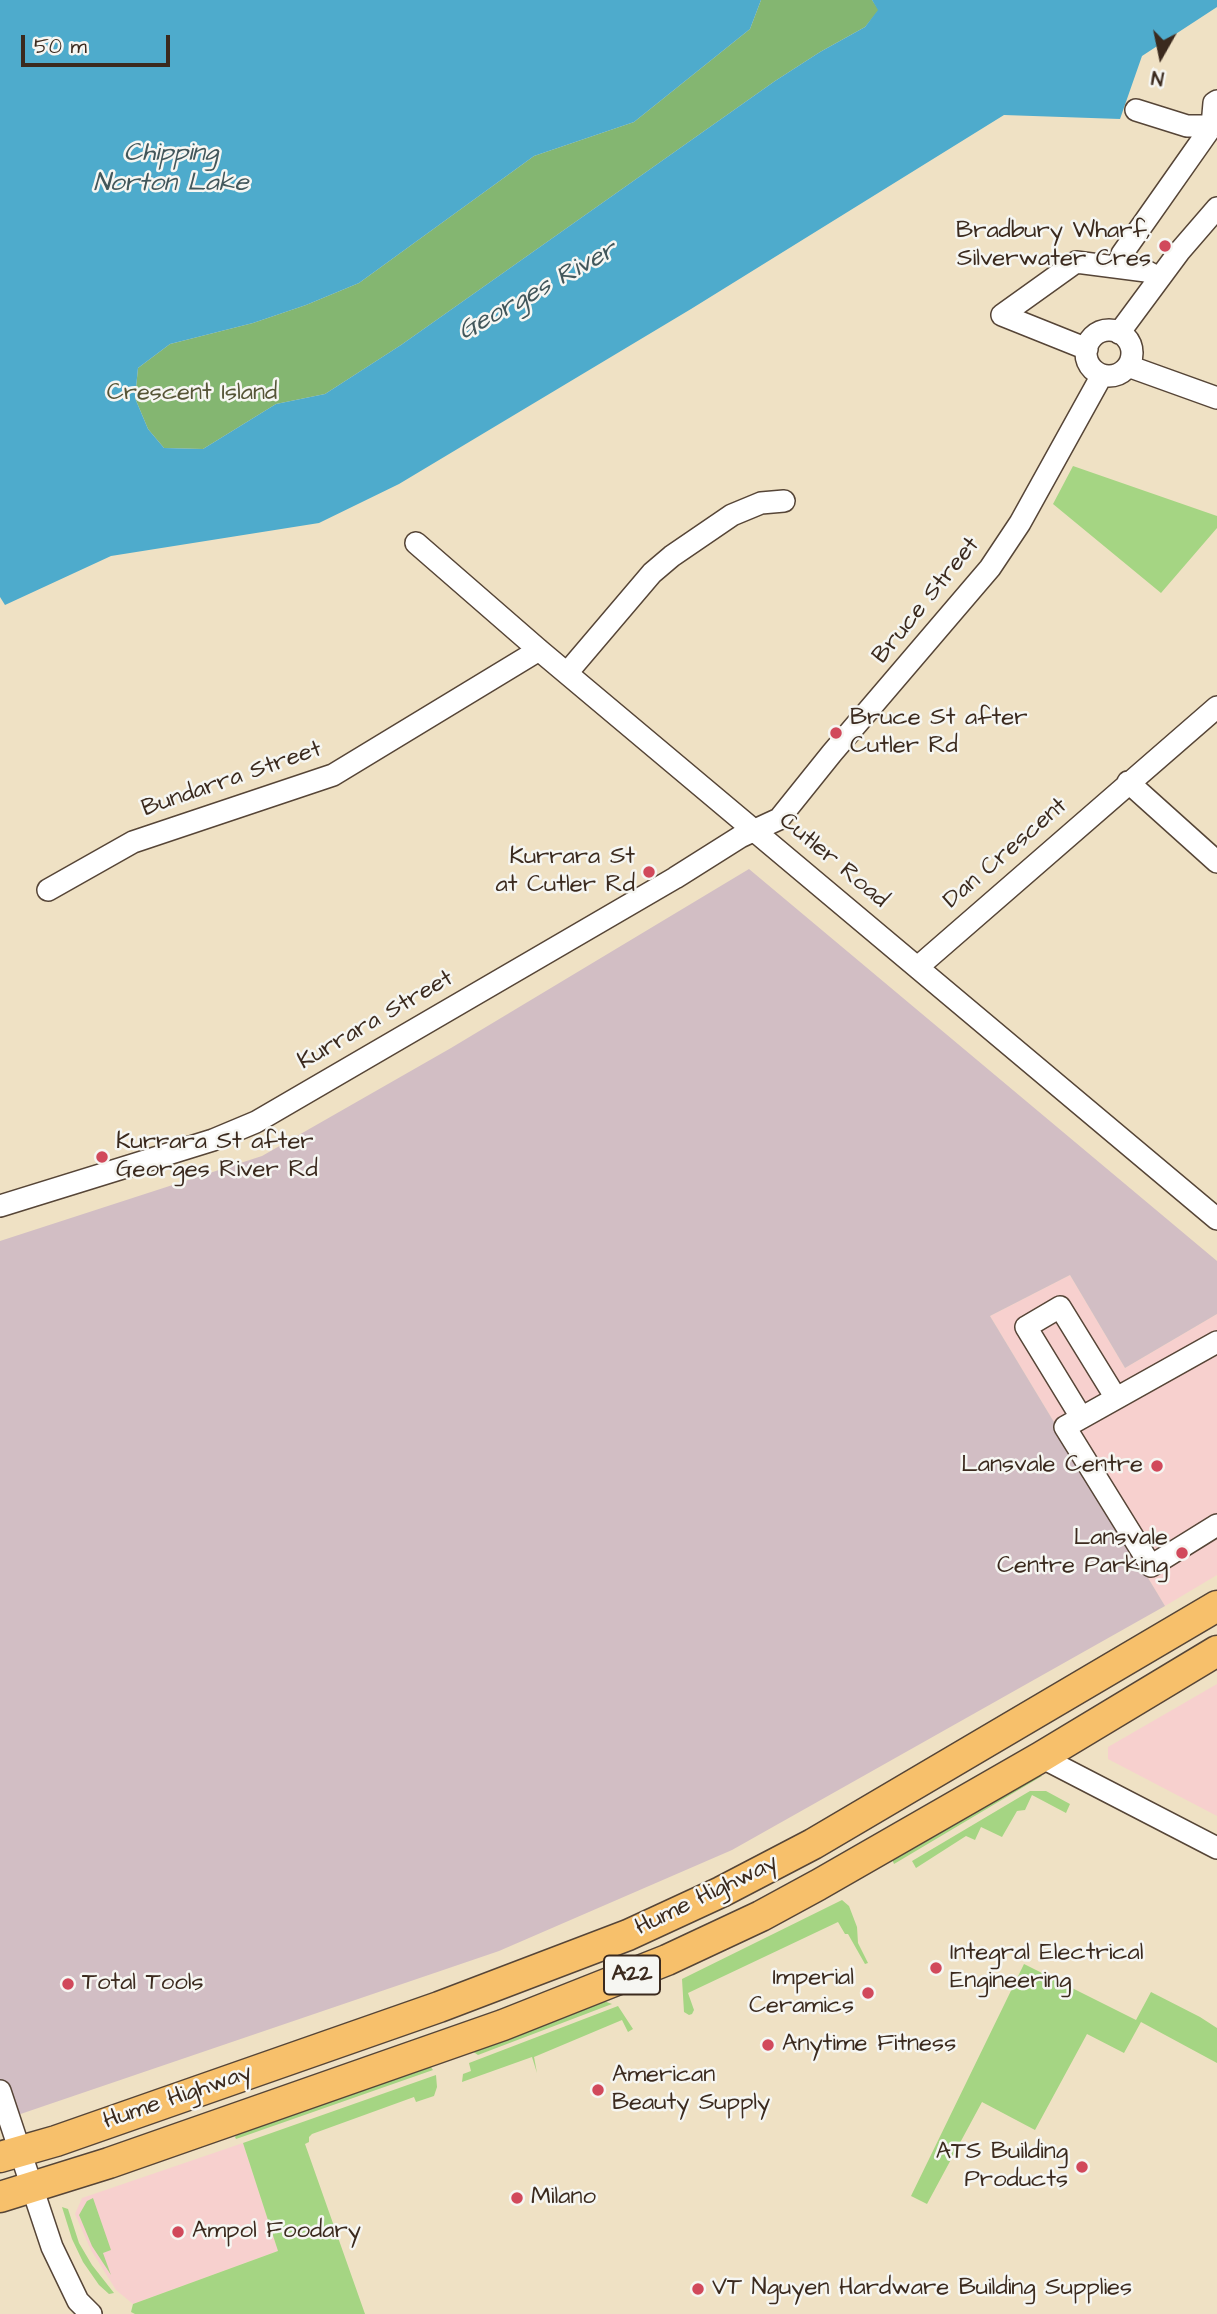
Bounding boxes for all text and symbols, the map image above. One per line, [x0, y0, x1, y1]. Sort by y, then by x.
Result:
scale bar [24, 21, 173, 65]
north arrow [1126, 21, 1196, 91]
text: 50 m [34, 32, 87, 61]
text: N [1150, 63, 1166, 92]
water label: Chipping Norton Lake [93, 139, 249, 200]
place label: Bradbury Wharf, Silverwater Cres [956, 218, 1151, 274]
water label: Georges River [453, 236, 623, 348]
marker: Bradbury Wharf, Silverwater Cres [1157, 238, 1173, 254]
park label: Crescent Island [107, 380, 277, 408]
street label: Bruce Street [867, 532, 987, 670]
place label: Bruce St after Cutler Rd [850, 705, 1027, 761]
marker: Bruce St after Cutler Rd [828, 725, 844, 741]
street label: Bundarra Street [138, 736, 326, 824]
street label: Dan Crescent [938, 792, 1074, 916]
street label: Cutler Road [773, 807, 893, 915]
place label: Kurrara St at Cutler Rd [496, 844, 635, 900]
marker: Kurrara St at Cutler Rd [641, 864, 657, 880]
street label: Kurrara Street [293, 965, 459, 1077]
place label: Kurrara St after Georges River Rd [116, 1129, 318, 1185]
marker: Kurrara St after Georges River Rd [94, 1149, 110, 1165]
place label: Lansvale Centre [961, 1452, 1143, 1480]
marker: Lansvale Centre [1149, 1458, 1165, 1474]
place label: Lansvale Centre Parking [997, 1525, 1168, 1581]
marker: Lansvale Centre Parking [1174, 1545, 1190, 1561]
street label: Hume Highway [631, 1849, 783, 1943]
place label: Integral Electrical Engineering [950, 1940, 1143, 1996]
road number: A22 [604, 1956, 660, 1994]
marker: Integral Electrical Engineering [928, 1960, 944, 1976]
place label: Imperial Ceramics [749, 1965, 854, 2021]
place label: Total Tools [82, 1970, 204, 1998]
marker: Total Tools [60, 1976, 76, 1992]
marker: Imperial Ceramics [860, 1985, 876, 2001]
place label: Anytime Fitness [782, 2031, 956, 2059]
marker: Anytime Fitness [760, 2037, 776, 2053]
street label: Hume Highway [100, 2059, 256, 2137]
place label: American Beauty Supply [612, 2062, 770, 2118]
marker: American Beauty Supply [590, 2082, 606, 2098]
place label: ATS Building Products [936, 2139, 1068, 2195]
marker: ATS Building Products [1074, 2159, 1090, 2175]
place label: Milano [531, 2184, 596, 2212]
marker: Milano [509, 2190, 525, 2206]
place label: Ampol Foodary [192, 2218, 361, 2246]
marker: Ampol Foodary [170, 2224, 186, 2240]
place label: VT Nguyen Hardware Building Supplies [712, 2275, 1132, 2303]
marker: VT Nguyen Hardware Building Supplies [690, 2281, 706, 2297]

